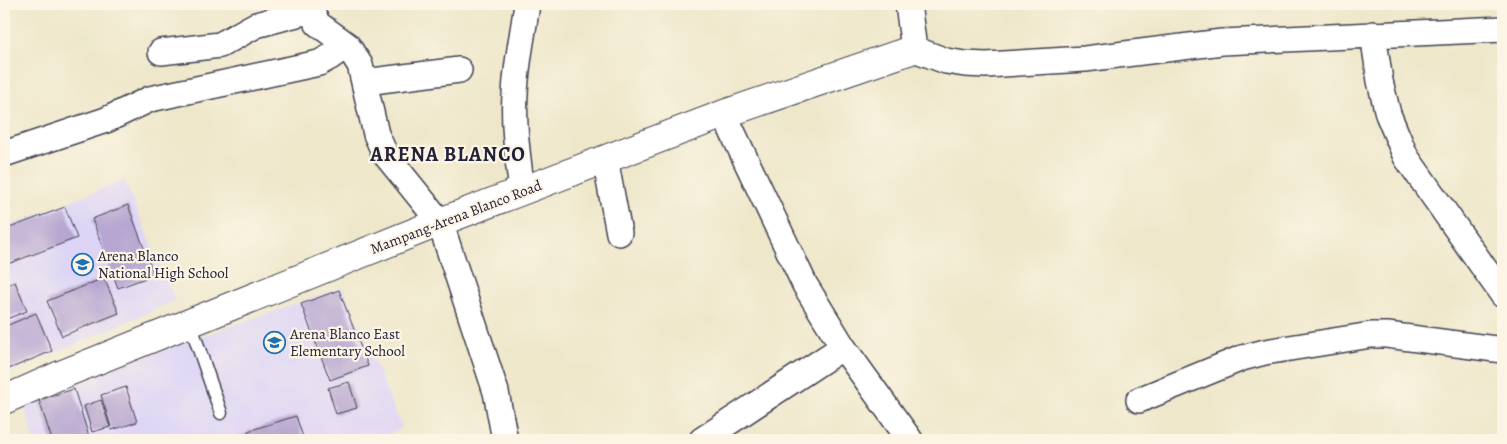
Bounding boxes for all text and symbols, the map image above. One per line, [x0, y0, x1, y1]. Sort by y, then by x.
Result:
district label: ARENA BLANCO [369, 141, 526, 168]
street label: Mampang-Arena Blanco Road [367, 175, 546, 259]
place label: Arena Blanco National High School [97, 246, 229, 283]
school or university icon: Arena Blanco National High School [70, 253, 94, 277]
place label: Arena Blanco East Elementary School [289, 324, 405, 361]
school or university icon: Arena Blanco East Elementary School [262, 331, 286, 355]

